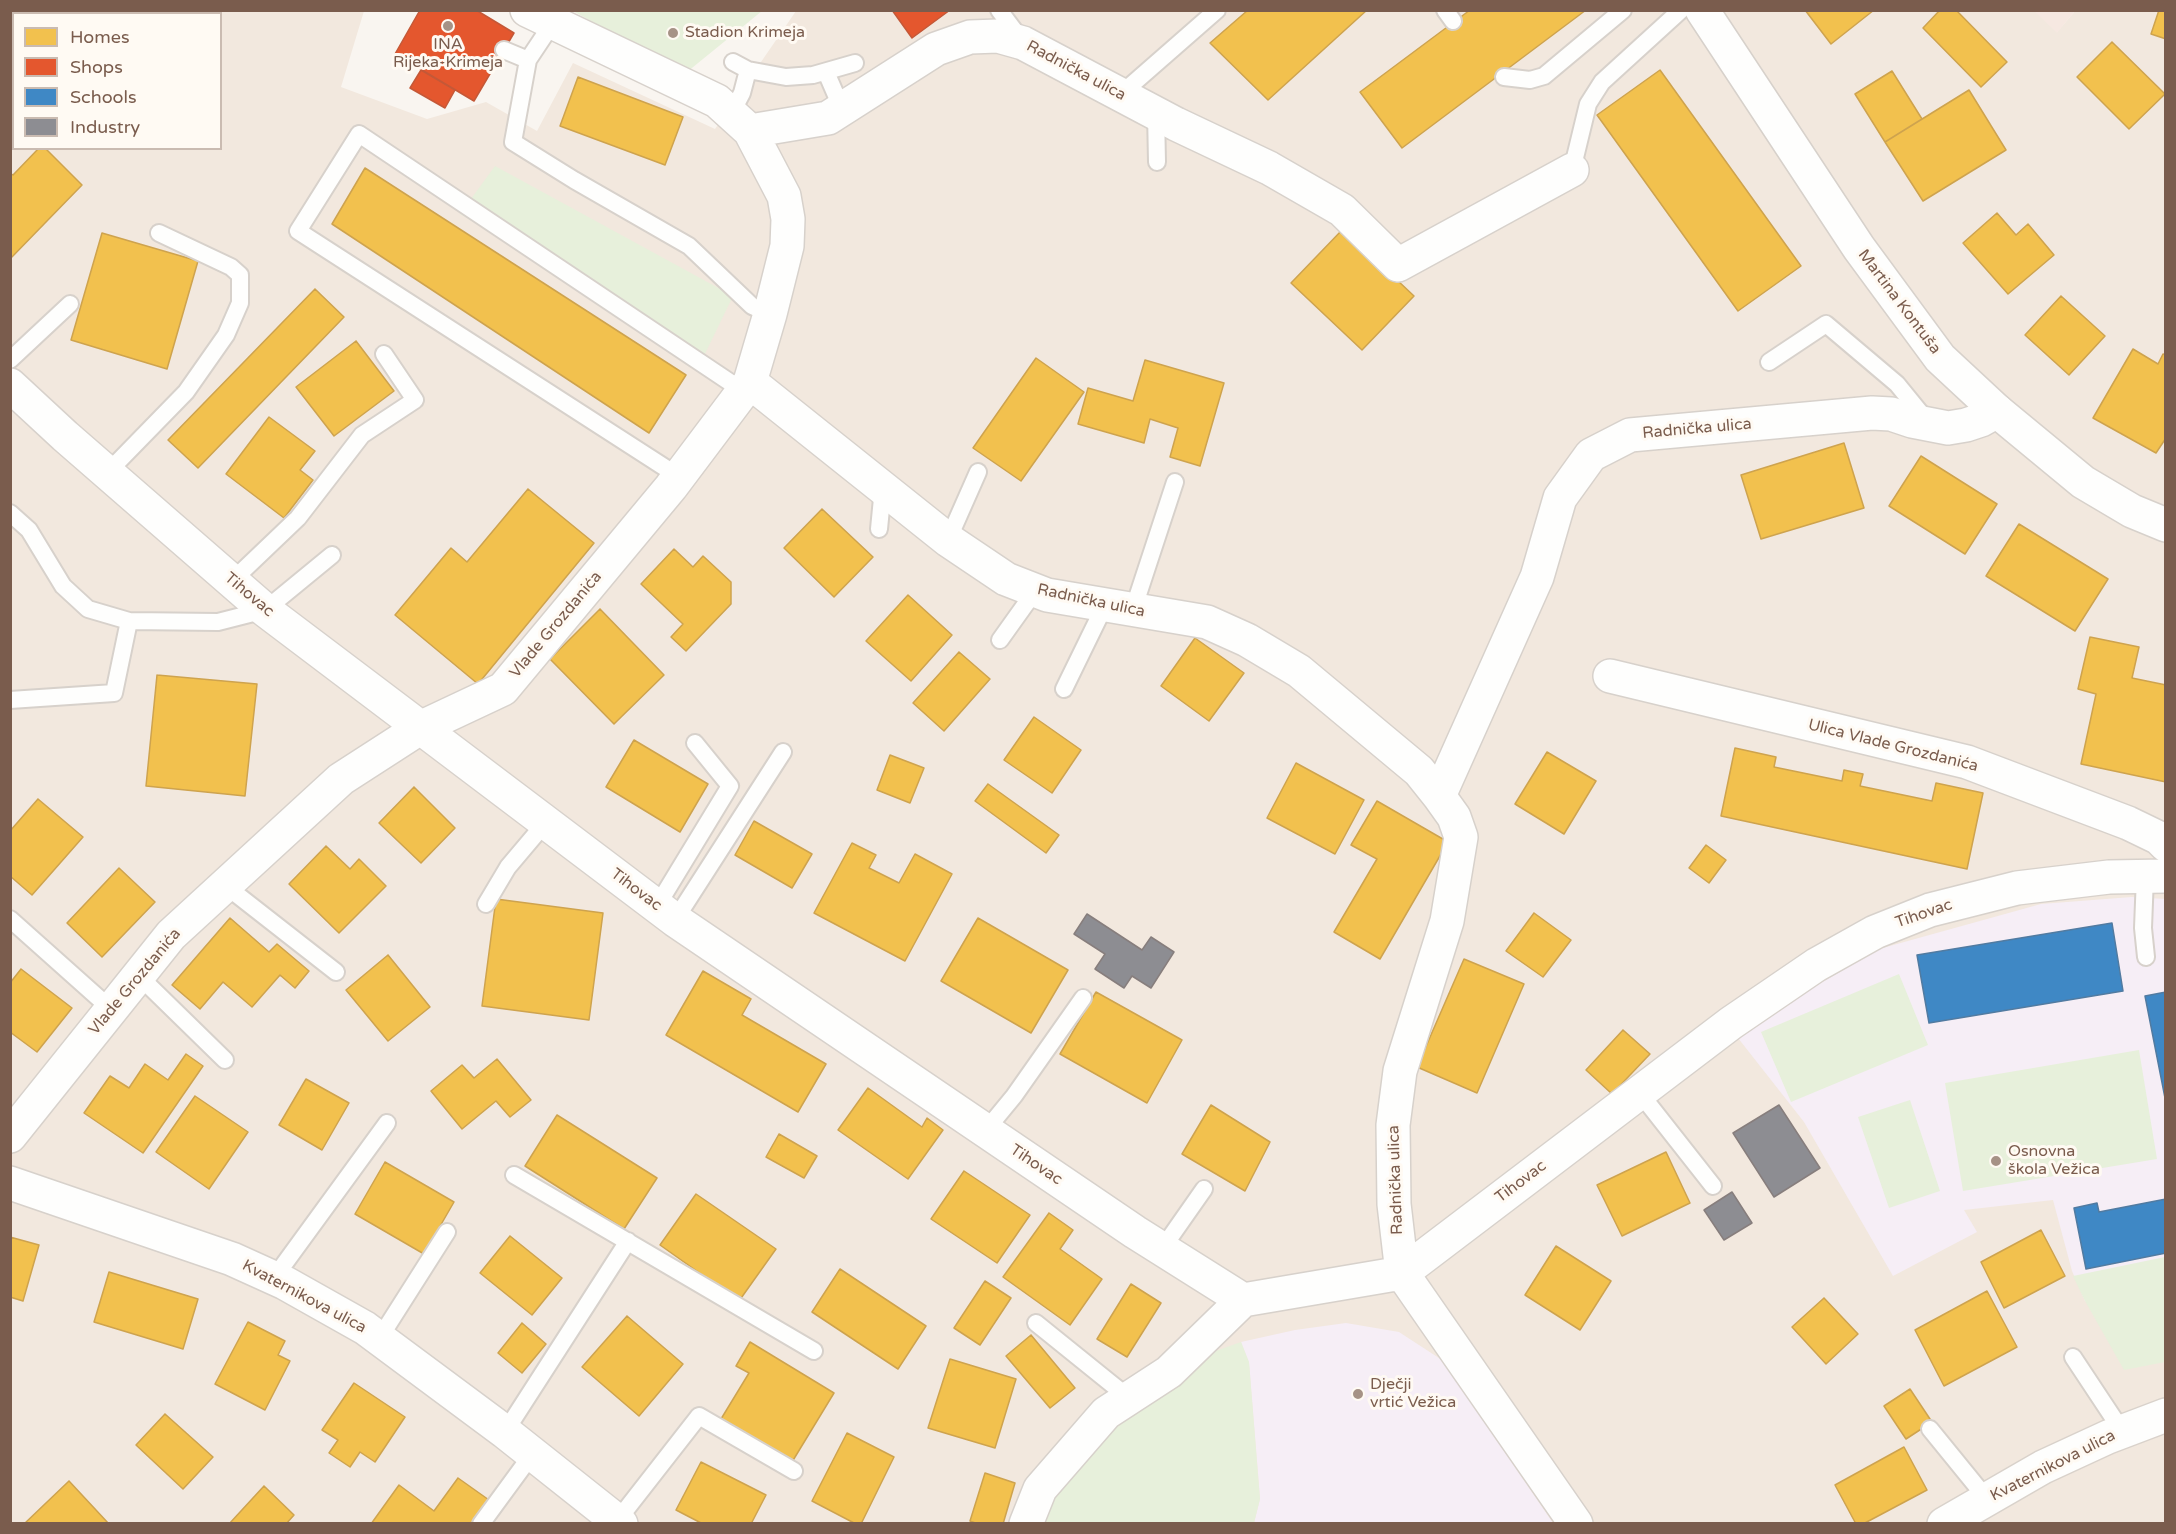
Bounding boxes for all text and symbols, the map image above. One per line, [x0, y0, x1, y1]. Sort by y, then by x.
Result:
legend [12, 12, 222, 150]
marker: INA Rijeka-Krimeja [441, 19, 455, 33]
place label: Stadion Krimeja [685, 23, 805, 43]
text: Homes [70, 26, 130, 48]
marker: Stadion Krimeja [666, 26, 680, 40]
place label: INA Rijeka-Krimeja [393, 35, 503, 73]
street label: Radnička ulica [1023, 37, 1129, 105]
text: Shops [70, 56, 123, 78]
text: Schools [70, 86, 137, 108]
text: Industry [70, 116, 140, 138]
street label: Martina Kontuša [1853, 246, 1945, 358]
street label: Radnička ulica [1642, 415, 1752, 443]
street label: Vlade Grozdanića [506, 568, 606, 682]
street label: Tihovac [220, 569, 278, 621]
street label: Radnička ulica [1035, 580, 1147, 622]
street label: Ulica Vlade Grozdanića [1806, 716, 1980, 776]
street label: Tihovac [607, 865, 665, 915]
street label: Tihovac [1893, 895, 1955, 933]
street label: Vlade Grozdanića [85, 925, 185, 1039]
street label: Radnička ulica [1384, 1125, 1408, 1235]
street label: Tihovac [1006, 1141, 1066, 1189]
place label: Osnovna škola Vežica [2008, 1142, 2100, 1180]
marker: Osnovna škola Vežica [1989, 1154, 2003, 1168]
street label: Tihovac [1492, 1157, 1550, 1207]
street label: Kvaternikova ulica [239, 1256, 369, 1338]
place label: Dječji vrtić Vežica [1370, 1375, 1456, 1413]
marker: Dječji vrtić Vežica [1351, 1387, 1365, 1401]
street label: Kvaternikova ulica [1987, 1426, 2119, 1506]

